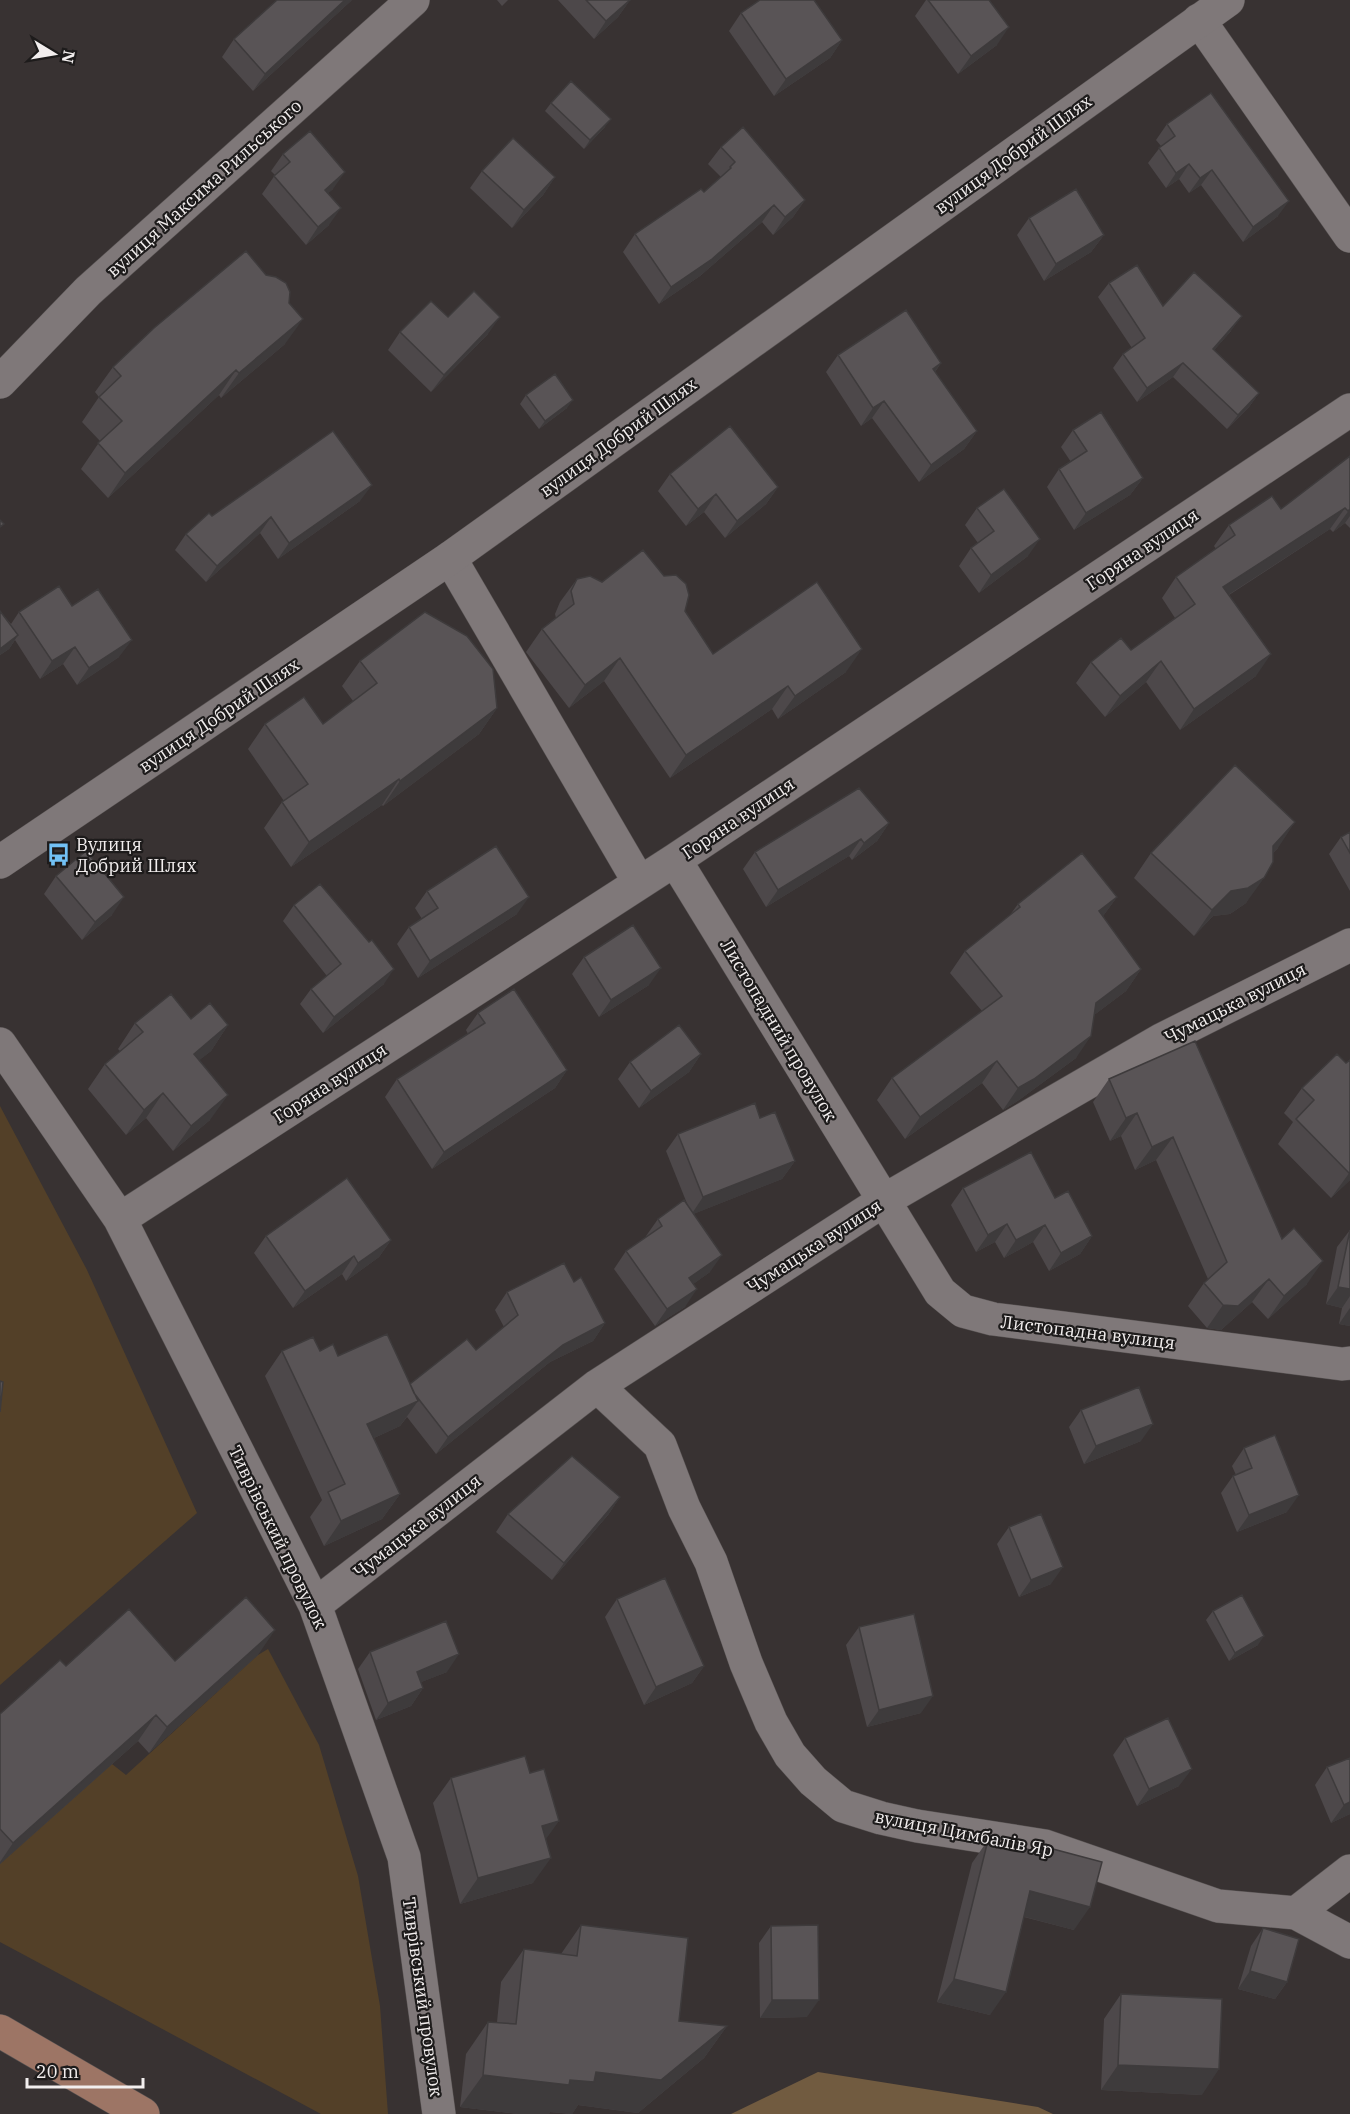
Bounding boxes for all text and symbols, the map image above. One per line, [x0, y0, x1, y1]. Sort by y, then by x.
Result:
north arrow [24, 24, 84, 84]
text: N [58, 49, 80, 65]
street label: вулиця Добрий Шлях [930, 89, 1096, 219]
street label: вулиця Максима Рильського [102, 94, 306, 282]
street label: вулиця Добрий Шлях [535, 372, 701, 502]
street label: Горяна вулиця [1081, 503, 1203, 595]
street label: вулиця Добрий Шлях [134, 653, 304, 777]
street label: Горяна вулиця [677, 772, 799, 864]
place label: Вулиця Добрий Шлях [76, 833, 197, 877]
bus stop icon: Вулиця Добрий Шлях [45, 841, 71, 867]
street label: Листопадний провулок [715, 934, 843, 1126]
street label: Чумацька вулиця [1160, 957, 1310, 1049]
street label: Горяна вулиця [269, 1038, 391, 1128]
street label: Чумацька вулиця [742, 1194, 886, 1298]
street label: Листопадна вулиця [999, 1310, 1177, 1354]
street label: Тиврівський провулок [224, 1442, 333, 1633]
street label: Чумацька вулиця [348, 1469, 486, 1583]
street label: вулиця Цимбалів Яр [873, 1804, 1055, 1862]
street label: Тиврівський провулок [398, 1896, 448, 2099]
scale bar [27, 2051, 142, 2089]
text: 20 m [36, 2060, 79, 2083]

